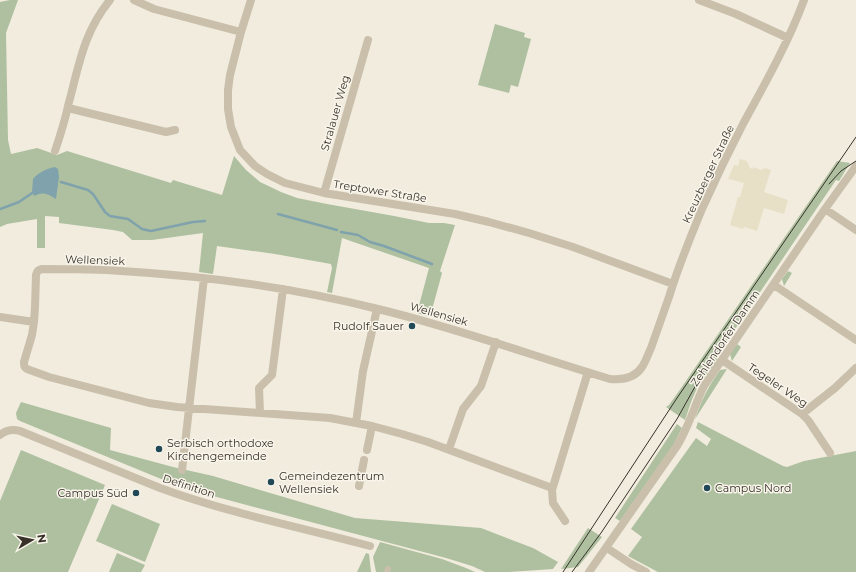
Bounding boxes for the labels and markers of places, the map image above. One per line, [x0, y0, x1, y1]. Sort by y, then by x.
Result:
place label: Rudolf Sauer [333, 319, 404, 333]
marker: Rudolf Sauer [407, 321, 417, 331]
place label: Serbisch orthodoxe Kirchengemeinde [167, 436, 274, 463]
marker: Serbisch orthodoxe Kirchengemeinde [154, 444, 164, 454]
place label: Gemeindezentrum Wellensiek [279, 469, 384, 496]
marker: Gemeindezentrum Wellensiek [266, 477, 276, 487]
place label: Campus Nord [715, 481, 792, 495]
marker: Campus Nord [702, 483, 712, 493]
place label: Campus Süd [57, 486, 128, 500]
marker: Campus Süd [131, 488, 141, 498]

